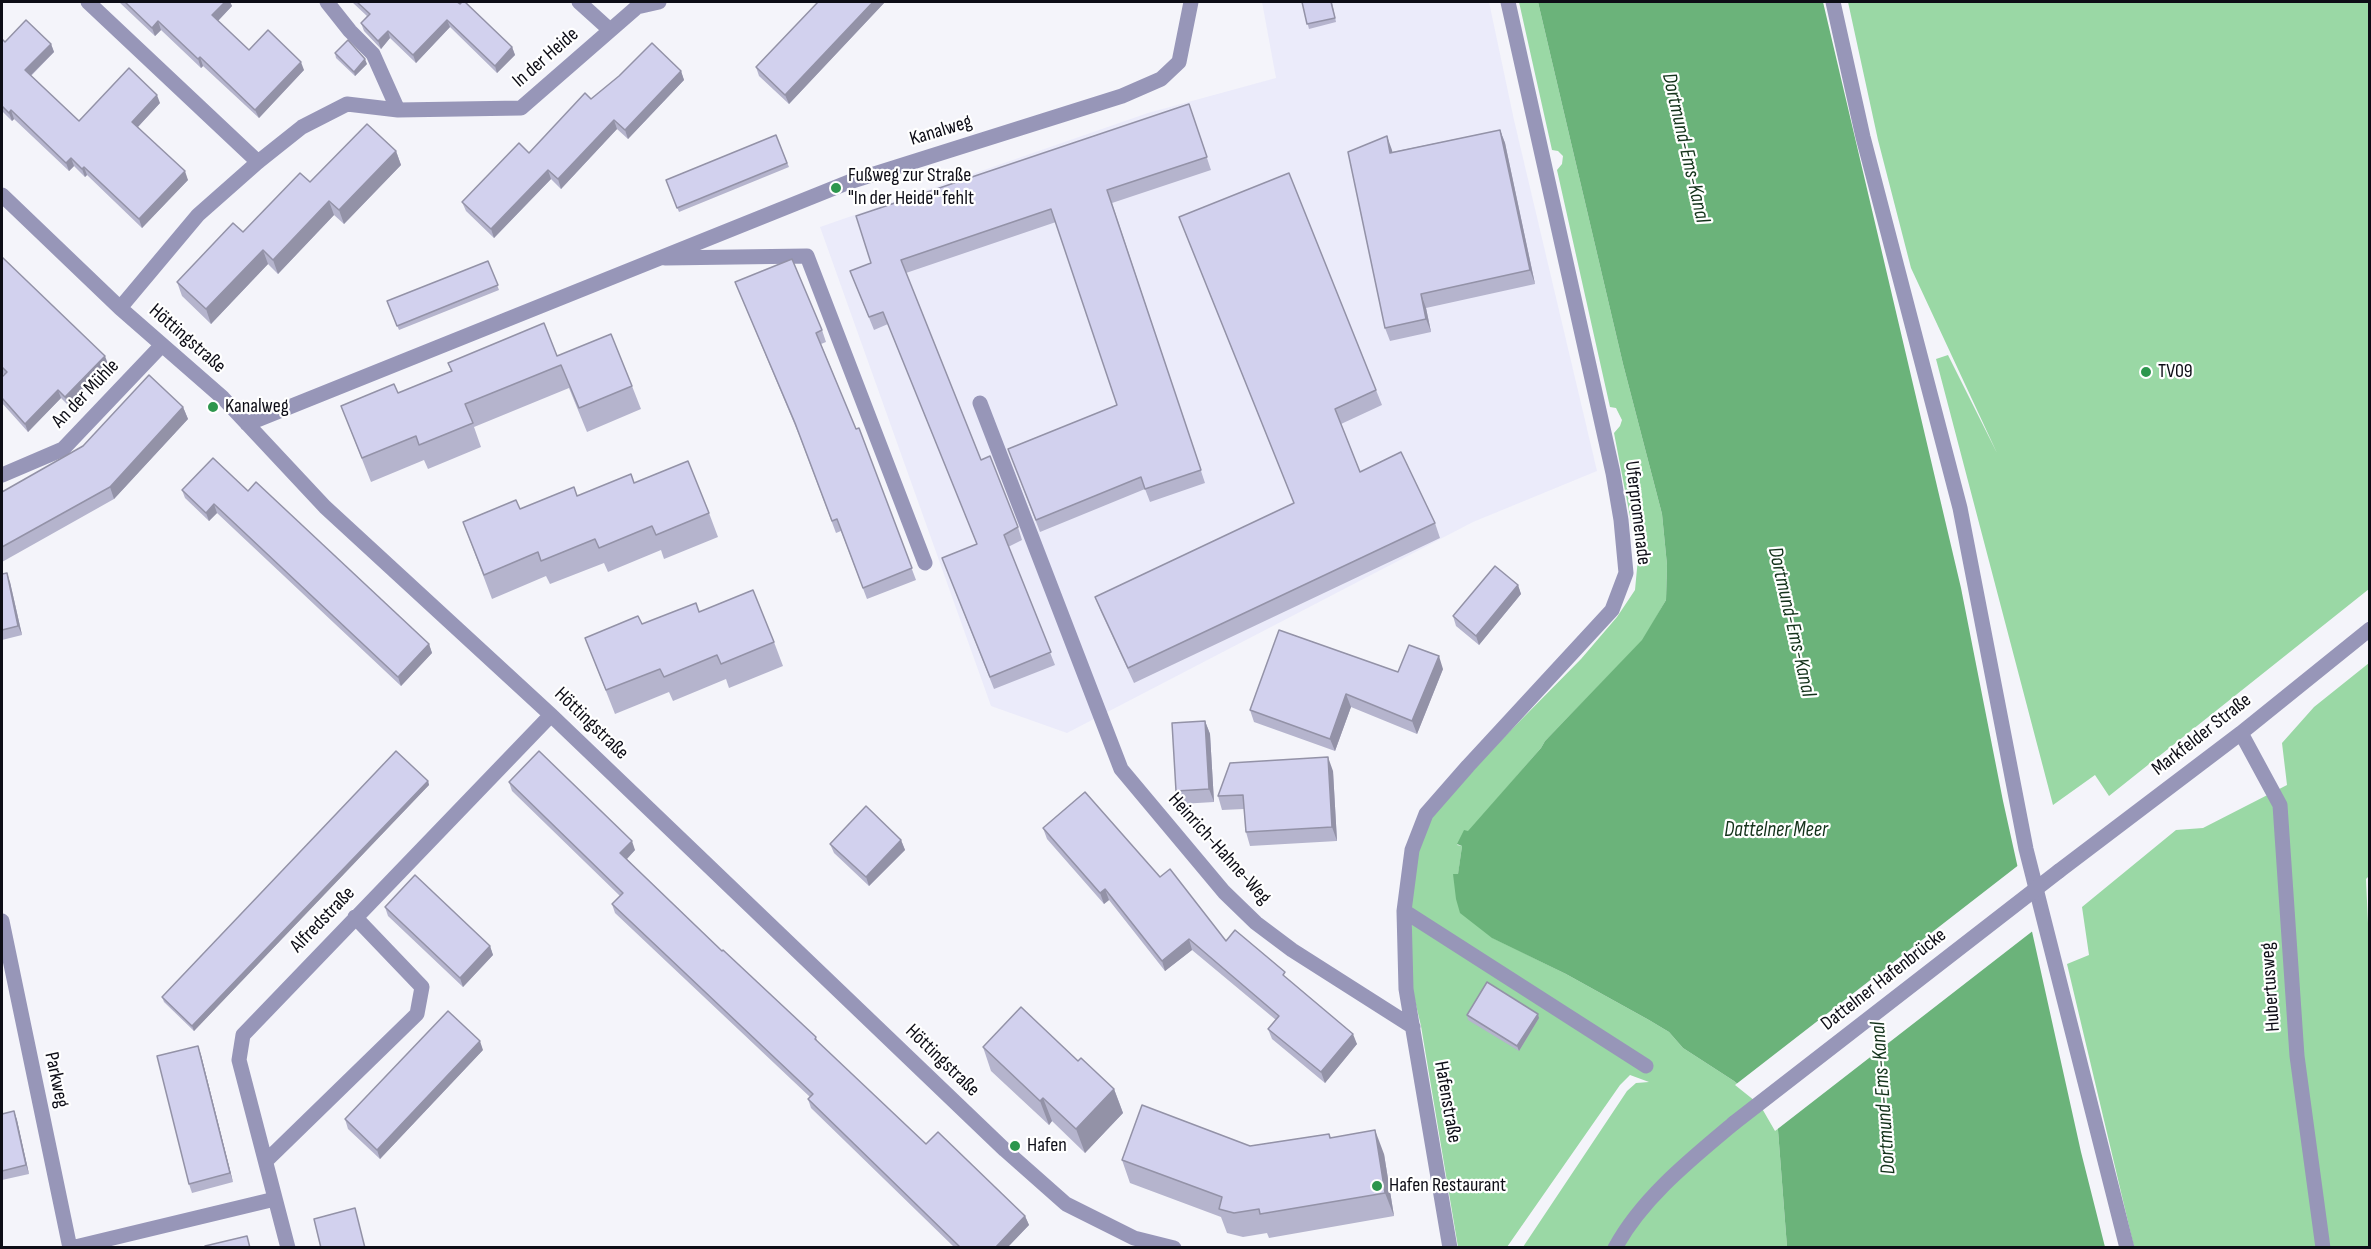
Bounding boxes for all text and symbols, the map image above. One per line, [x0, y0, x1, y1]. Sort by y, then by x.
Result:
street label: In der Heide [508, 23, 584, 93]
water label: Dortmund-Ems-Kanal [1656, 71, 1714, 225]
street label: Kanalweg [907, 110, 975, 152]
place label: Fußweg zur Straße "In der Heide" fehlt [848, 164, 974, 211]
marker: Fußweg zur Straße "In der Heide" fehlt [829, 181, 843, 195]
street label: Höttingstraße [144, 299, 230, 379]
street label: An der Mühle [47, 355, 125, 433]
place label: TV09 [2158, 360, 2193, 384]
marker: TV09 [2139, 365, 2153, 379]
place label: Kanalweg [225, 395, 289, 419]
marker: Kanalweg [206, 400, 220, 414]
street label: Uferpromenade [1619, 460, 1655, 566]
water label: Dortmund-Ems-Kanal [1762, 545, 1820, 699]
street label: Höttingstraße [549, 683, 633, 765]
street label: Markfelder Straße [2147, 689, 2257, 781]
street label: Heinrich-Hahne-Weg [1162, 788, 1276, 910]
water label: Dattelner Meer [1724, 818, 1828, 844]
street label: Alfredstraße [286, 882, 360, 958]
street label: Dattelner Hafenbrücke [1817, 924, 1951, 1036]
street label: Hubertusweg [2256, 941, 2286, 1033]
street label: Höttingstraße [900, 1020, 984, 1102]
water label: Dortmund-Ems-Kanal [1866, 1021, 1902, 1175]
street label: Parkweg [38, 1050, 74, 1110]
street label: Hafenstraße [1428, 1059, 1466, 1145]
place label: Hafen [1027, 1134, 1067, 1158]
marker: Hafen [1008, 1139, 1022, 1153]
place label: Hafen Restaurant [1389, 1174, 1506, 1198]
marker: Hafen Restaurant [1370, 1179, 1384, 1193]

